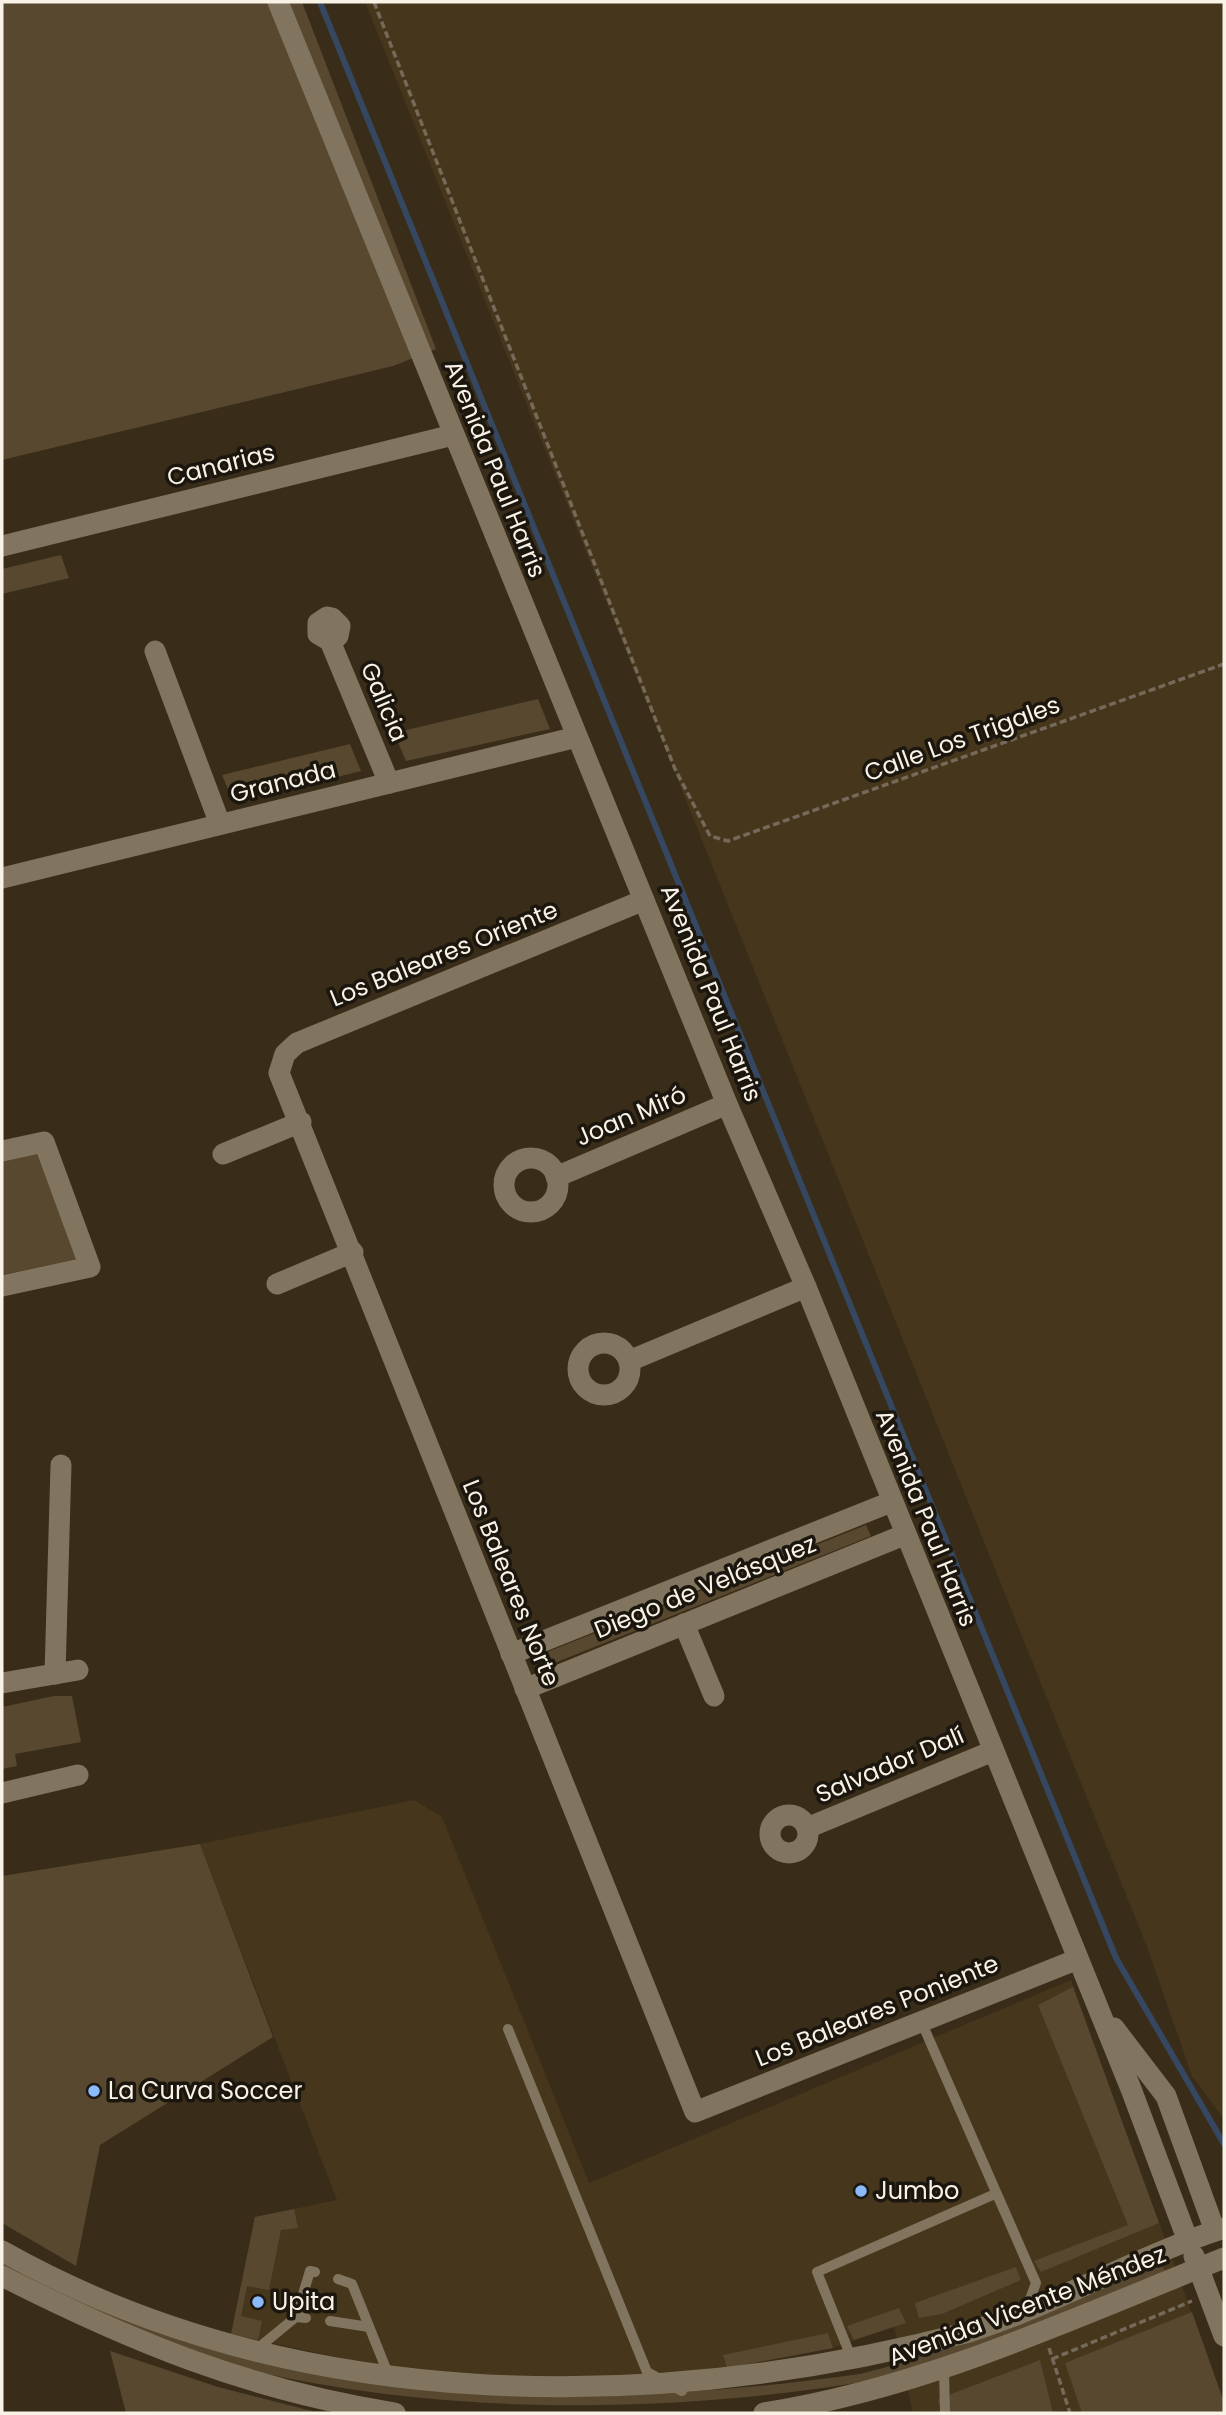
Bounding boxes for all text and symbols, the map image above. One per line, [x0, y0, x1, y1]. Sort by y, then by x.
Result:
street label: Avenida Paul Harris [437, 355, 554, 582]
street label: Canarias [164, 435, 278, 494]
street label: Galicia [353, 657, 416, 747]
street label: Calle Los Trigales [859, 688, 1064, 789]
street label: Granada [227, 752, 339, 811]
street label: Avenida Paul Harris [653, 879, 770, 1106]
street label: Los Baleares Oriente [325, 893, 563, 1014]
street label: Joan Miró [571, 1078, 691, 1154]
street label: Avenida Paul Harris [868, 1404, 985, 1631]
street label: Los Baleares Norte [455, 1475, 568, 1691]
street label: Diego de Velásquez [589, 1527, 821, 1646]
street label: Salvador Dalí [811, 1718, 969, 1811]
street label: Los Baleares Poniente [750, 1947, 1003, 2074]
place label: La Curva Soccer [108, 2074, 302, 2107]
marker: La Curva Soccer [86, 2083, 102, 2099]
place label: Jumbo [875, 2174, 959, 2207]
marker: Jumbo [853, 2183, 869, 2199]
street label: Avenida Vicente Méndez [883, 2237, 1170, 2374]
place label: Upita [272, 2285, 335, 2318]
marker: Upita [250, 2294, 266, 2310]

